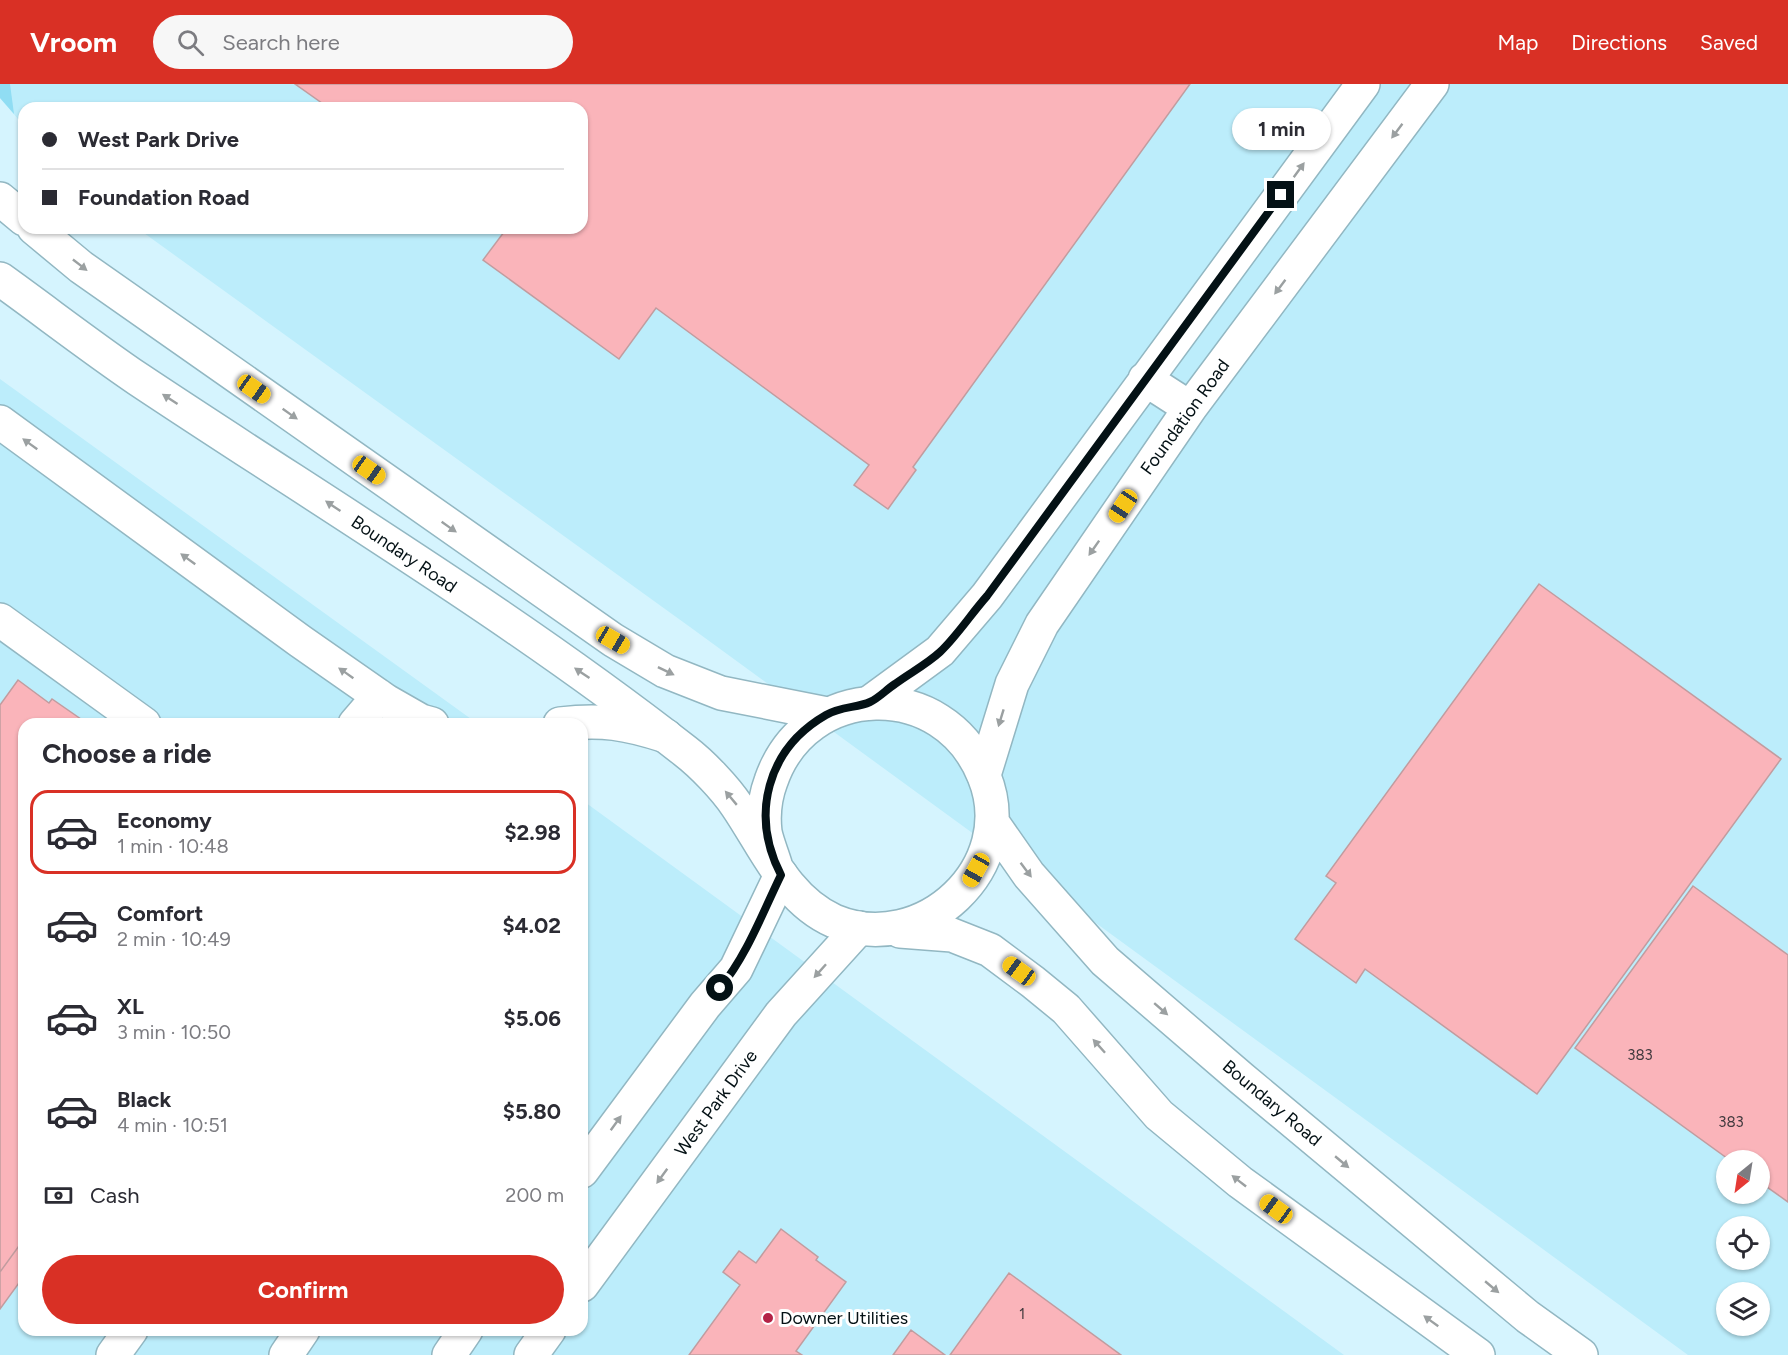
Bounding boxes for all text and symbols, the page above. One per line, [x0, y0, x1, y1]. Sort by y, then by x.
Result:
search box [153, 15, 573, 69]
text: Vroom [30, 25, 117, 59]
icon: search [174, 26, 207, 59]
text: Search here [222, 29, 340, 56]
text: Map [1497, 30, 1538, 55]
text: Directions [1571, 30, 1667, 55]
text: Saved [1700, 30, 1758, 55]
callout: 1 min [1232, 108, 1330, 150]
text: 1 min [1258, 117, 1305, 141]
one-way arrow [1391, 122, 1403, 138]
text: West Park Drive [78, 126, 239, 153]
one-way arrow [1293, 162, 1305, 177]
route end [1267, 181, 1294, 208]
text: Foundation Road [78, 184, 250, 211]
one-way arrow [72, 259, 87, 271]
one-way arrow [1274, 279, 1287, 295]
street label: Foundation Road [1136, 355, 1234, 479]
car [234, 371, 274, 407]
one-way arrow [161, 394, 178, 405]
one-way arrow [282, 408, 298, 419]
one-way arrow [23, 439, 38, 451]
car [349, 452, 389, 488]
car [1105, 486, 1141, 526]
one-way arrow [325, 501, 341, 512]
street label: Boundary Road [347, 511, 461, 597]
one-way arrow [441, 521, 457, 533]
one-way arrow [1089, 540, 1100, 556]
one-way arrow [180, 554, 195, 566]
car [593, 623, 633, 657]
one-way arrow [658, 666, 675, 675]
one-way arrow [339, 667, 355, 679]
one-way arrow [574, 668, 590, 679]
one-way arrow [996, 709, 1005, 727]
text: Choose a ride [42, 737, 211, 770]
one-way arrow [724, 790, 737, 806]
icon: car [45, 805, 99, 859]
text: Economy [117, 807, 212, 834]
text: $2.98 [504, 819, 561, 846]
text: 1 min · 10:48 [117, 834, 229, 858]
car [959, 850, 993, 890]
one-way arrow [1019, 862, 1031, 877]
icon: car [45, 898, 99, 952]
text: Comfort [117, 900, 203, 927]
text: $4.02 [502, 912, 561, 939]
text: 2 min · 10:49 [117, 927, 231, 951]
car [999, 953, 1039, 989]
one-way arrow [813, 964, 827, 979]
route start [706, 974, 733, 1001]
icon: car [45, 991, 99, 1045]
text: XL [117, 993, 144, 1020]
one-way arrow [1153, 1002, 1168, 1015]
text: $5.06 [504, 1005, 561, 1032]
text: 3 min · 10:50 [117, 1020, 231, 1044]
one-way arrow [1093, 1039, 1106, 1054]
street label: West Park Drive [670, 1045, 762, 1161]
house number: 383 [1627, 1046, 1653, 1064]
street label: Boundary Road [1218, 1055, 1326, 1151]
icon: car [45, 1084, 99, 1138]
text: Black [117, 1086, 171, 1113]
text: $5.80 [503, 1098, 561, 1125]
text: 4 min · 10:51 [117, 1113, 228, 1137]
house number: 383 [1718, 1113, 1744, 1131]
one-way arrow [610, 1116, 622, 1132]
north arrow [1716, 1150, 1770, 1204]
map controls [1716, 1150, 1770, 1336]
one-way arrow [1334, 1155, 1349, 1168]
one-way arrow [657, 1168, 669, 1183]
one-way arrow [1231, 1175, 1247, 1188]
icon: cash [42, 1179, 75, 1212]
text: Cash [90, 1182, 140, 1209]
text: 200 m [505, 1183, 564, 1207]
car [1256, 1191, 1296, 1227]
button: locate [1716, 1216, 1770, 1270]
button: Confirm [42, 1255, 564, 1324]
one-way arrow [1484, 1280, 1500, 1293]
button: layers [1716, 1282, 1770, 1336]
house number: 1 [1019, 1305, 1025, 1323]
place label: Downer Utilities [780, 1307, 908, 1329]
marker: Downer Utilities [761, 1311, 775, 1325]
one-way arrow [1423, 1315, 1439, 1327]

